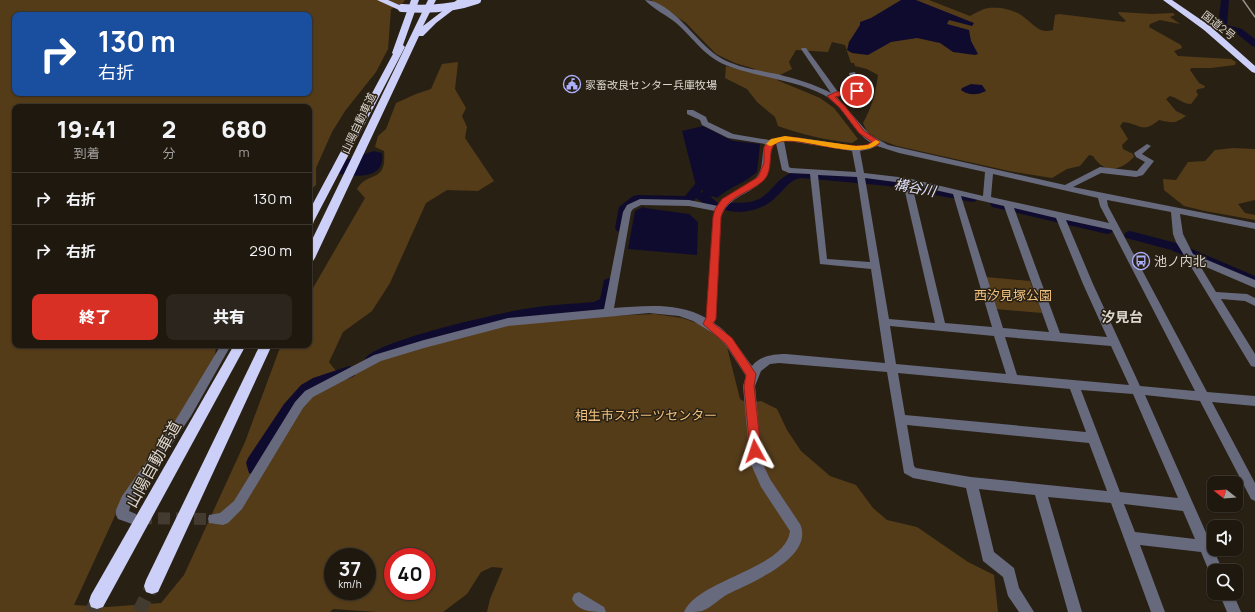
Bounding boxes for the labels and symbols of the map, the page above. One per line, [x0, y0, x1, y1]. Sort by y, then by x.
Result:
street label: 国道2号 [1199, 7, 1239, 43]
public building icon: 家畜改良センター兵庫牧場 [562, 74, 582, 94]
pin [840, 74, 874, 108]
place label: 家畜改良センター兵庫牧場 [585, 77, 717, 92]
street label: 山陽自動車道 [337, 90, 379, 156]
water label: 構谷川 [893, 174, 939, 201]
bus stop icon: 池ノ内北 [1131, 251, 1151, 271]
place label: 池ノ内北 [1154, 252, 1206, 270]
park label: 西汐見塚公園 [974, 286, 1052, 304]
district label: 汐見台 [1101, 307, 1143, 326]
park label: 相生市スポーツセンター [575, 406, 717, 424]
street label: 山陽自動車道 [120, 417, 186, 511]
position arrow [734, 430, 776, 472]
north arrow [1207, 476, 1243, 512]
speed limit sign: 40 [384, 548, 436, 600]

